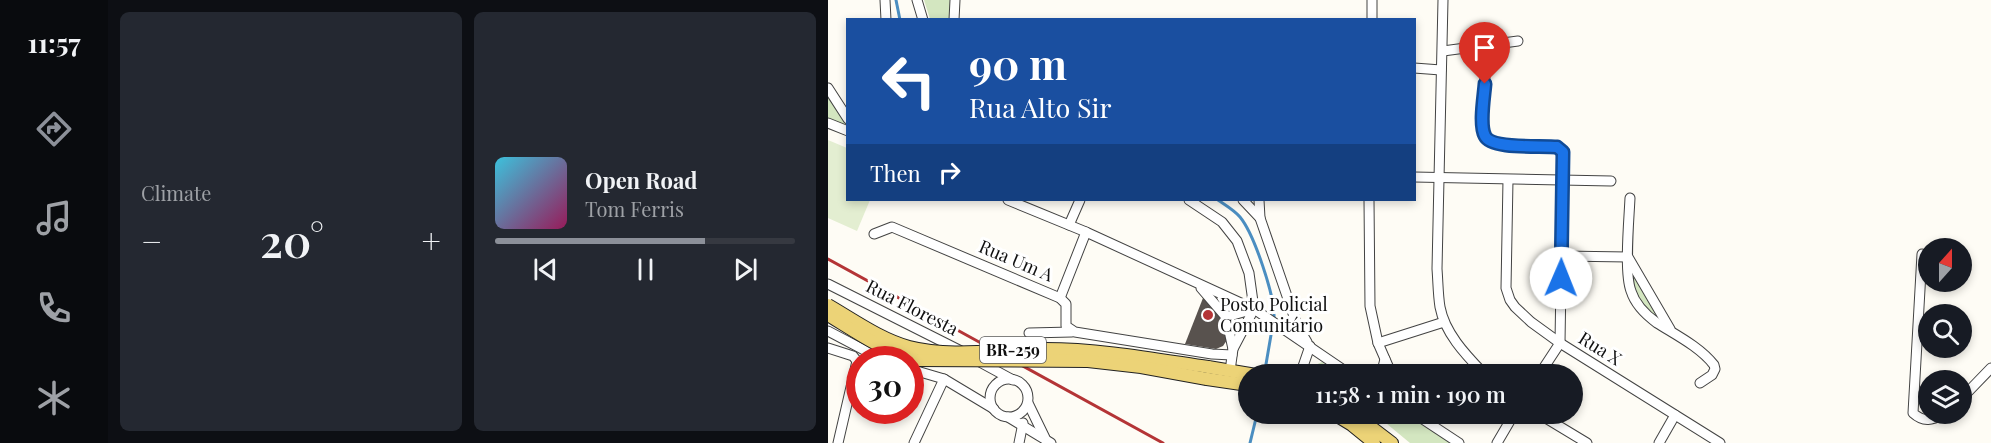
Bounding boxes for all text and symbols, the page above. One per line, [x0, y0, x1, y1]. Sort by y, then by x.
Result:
pin [1459, 22, 1510, 84]
text: 11:57 [27, 24, 81, 60]
icon: arrive [1468, 31, 1501, 64]
text: 90 m [969, 35, 1067, 91]
icon: left [870, 42, 948, 120]
text: Rua Alto Sir [969, 89, 1111, 125]
icon: directions [33, 108, 75, 150]
icon: right [933, 156, 966, 189]
text: Then [870, 158, 921, 188]
text: Open Road [585, 165, 697, 195]
text: Climate [141, 179, 211, 206]
text: Tom Ferris [585, 195, 684, 222]
icon: music [33, 197, 75, 239]
text: 20° [260, 209, 324, 269]
text: − [141, 218, 162, 262]
text: + [422, 218, 441, 262]
street label: Rua Um A [976, 234, 1058, 287]
north arrow [1918, 238, 1972, 292]
map controls [1918, 238, 1972, 424]
position arrow [1529, 246, 1593, 310]
icon: previous [529, 253, 562, 286]
icon: pause [629, 253, 662, 286]
icon: next [729, 253, 762, 286]
street label: Rua Floresta [862, 274, 963, 341]
icon: phone [33, 287, 75, 329]
place label: Posto Policial Comunitário [1220, 292, 1328, 337]
button: search [1918, 304, 1972, 358]
marker: Posto Policial Comunitário [1201, 308, 1215, 322]
street label: Rua X [1574, 326, 1627, 371]
road number: BR-259 [980, 337, 1046, 363]
speed limit sign: 30 [846, 346, 924, 424]
button: layers [1918, 370, 1972, 424]
icon: climate [33, 377, 75, 419]
text: 11:58 · 1 min · 190 m [1315, 379, 1506, 409]

